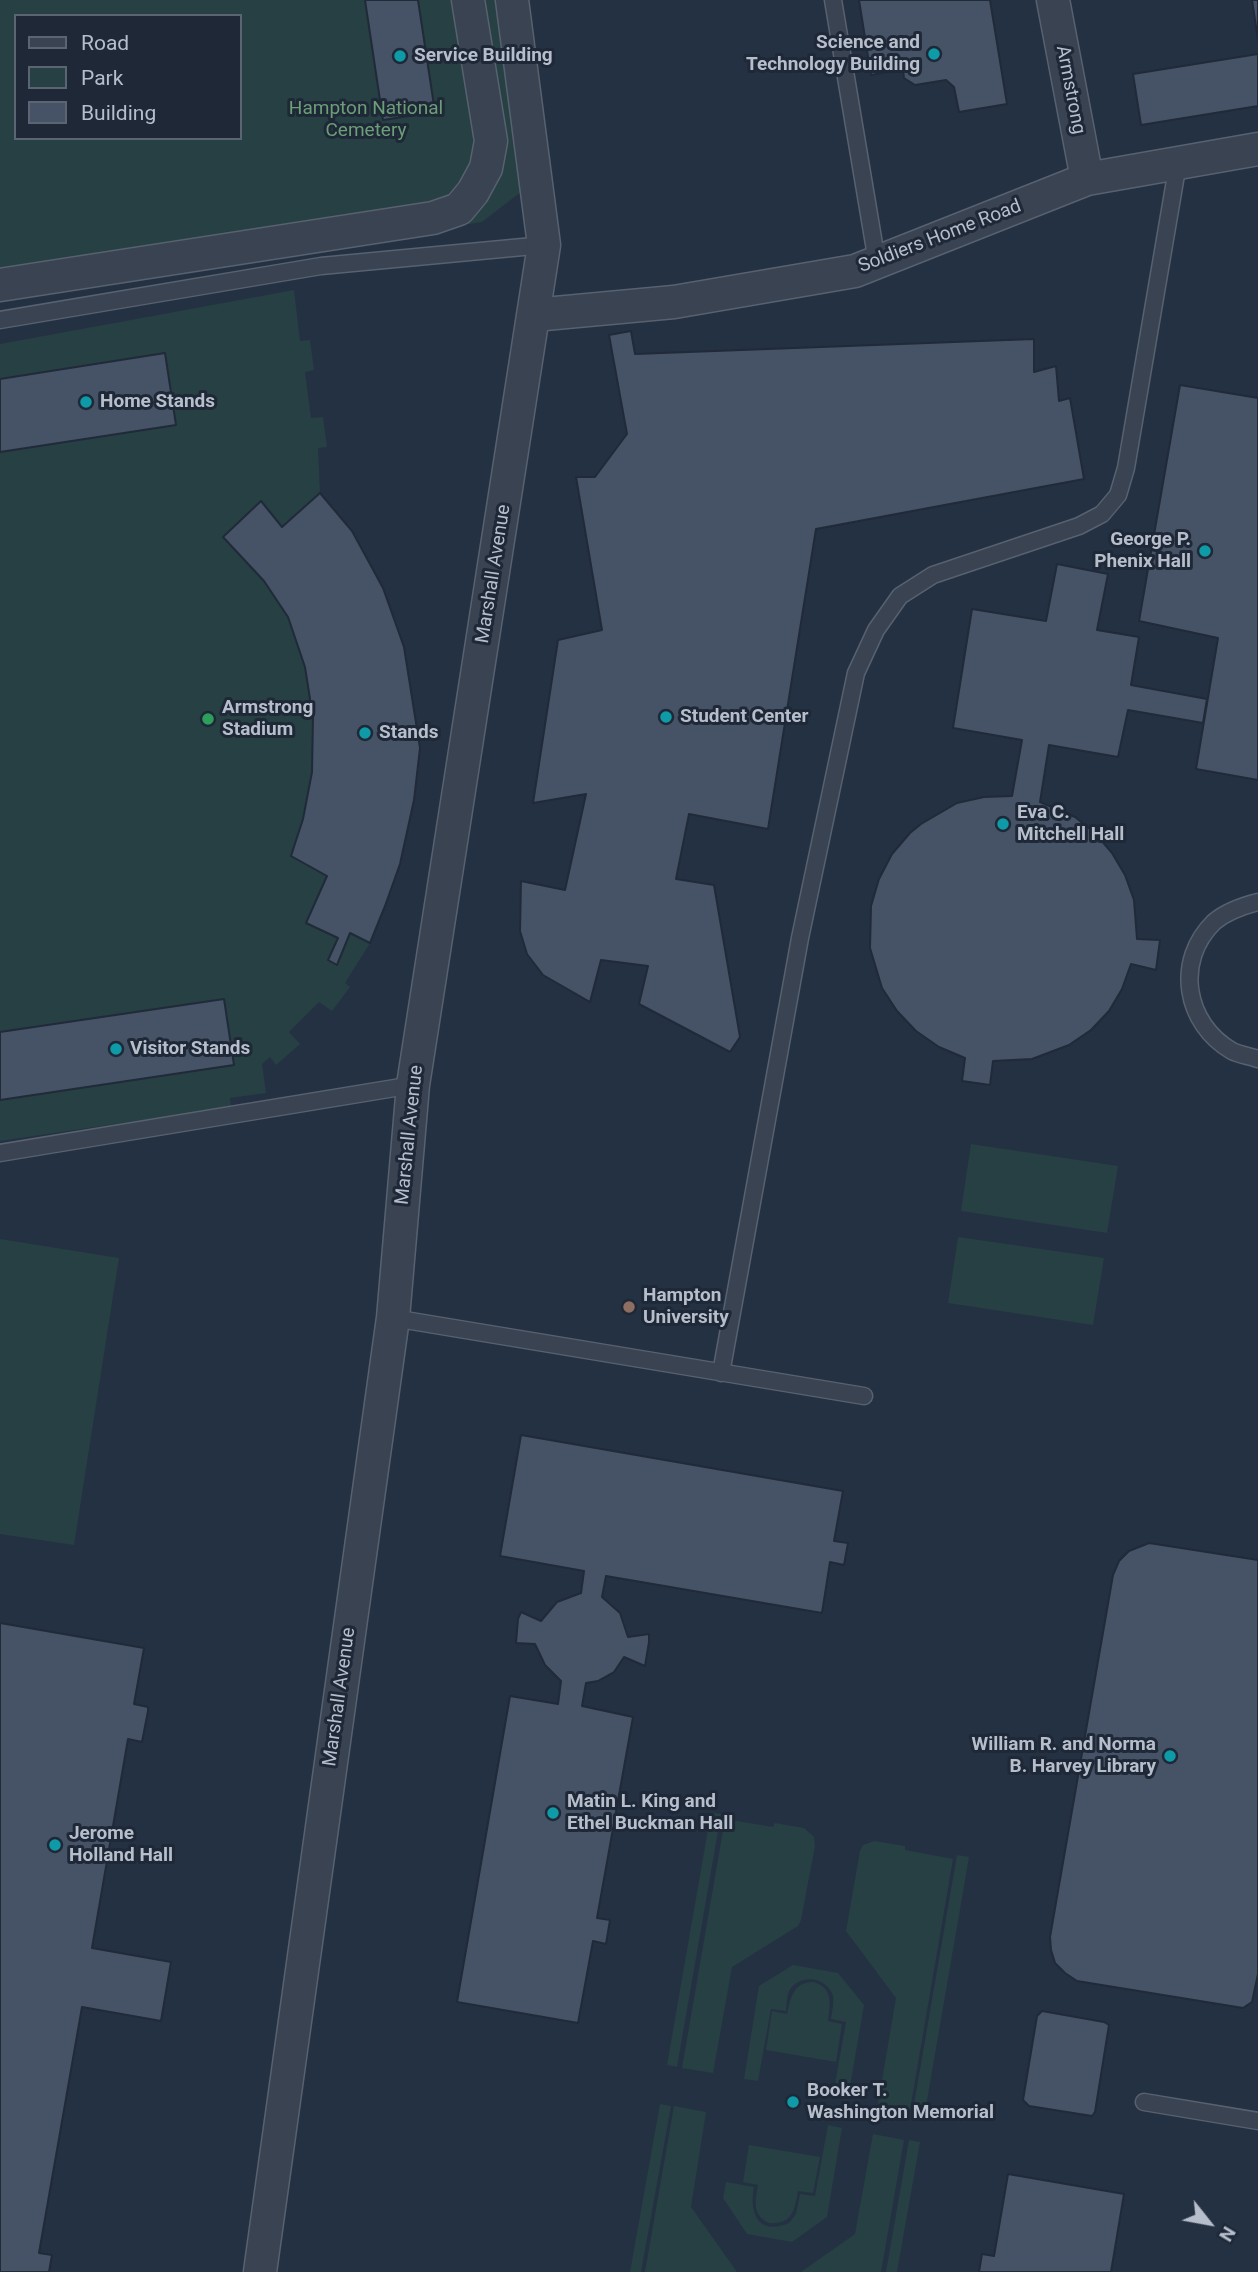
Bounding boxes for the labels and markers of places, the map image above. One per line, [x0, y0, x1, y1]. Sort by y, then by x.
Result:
place label: Science and Technology Building [746, 32, 920, 76]
place label: Service Building [414, 45, 553, 67]
marker: Science and Technology Building [926, 46, 942, 62]
marker: Service Building [392, 48, 408, 64]
place label: Home Stands [100, 391, 215, 413]
marker: Home Stands [78, 394, 94, 410]
place label: George P. Phenix Hall [1094, 529, 1191, 573]
marker: George P. Phenix Hall [1197, 543, 1213, 559]
place label: Armstrong Stadium [222, 697, 313, 741]
place label: Student Center [680, 706, 809, 728]
marker: Student Center [658, 709, 674, 725]
marker: Armstrong Stadium [200, 711, 216, 727]
place label: Stands [379, 722, 438, 744]
marker: Stands [357, 725, 373, 741]
place label: Eva C. Mitchell Hall [1017, 802, 1124, 846]
marker: Eva C. Mitchell Hall [995, 816, 1011, 832]
place label: Visitor Stands [130, 1038, 250, 1060]
marker: Visitor Stands [108, 1041, 124, 1057]
place label: Hampton University [643, 1285, 729, 1329]
marker: Hampton University [621, 1299, 637, 1315]
place label: William R. and Norma B. Harvey Library [972, 1734, 1156, 1778]
marker: William R. and Norma B. Harvey Library [1162, 1748, 1178, 1764]
place label: Matin L. King and Ethel Buckman Hall [567, 1791, 733, 1835]
marker: Matin L. King and Ethel Buckman Hall [545, 1805, 561, 1821]
place label: Jerome Holland Hall [69, 1823, 173, 1867]
marker: Jerome Holland Hall [47, 1837, 63, 1853]
place label: Booker T. Washington Memorial [807, 2080, 994, 2124]
marker: Booker T. Washington Memorial [785, 2094, 801, 2110]

